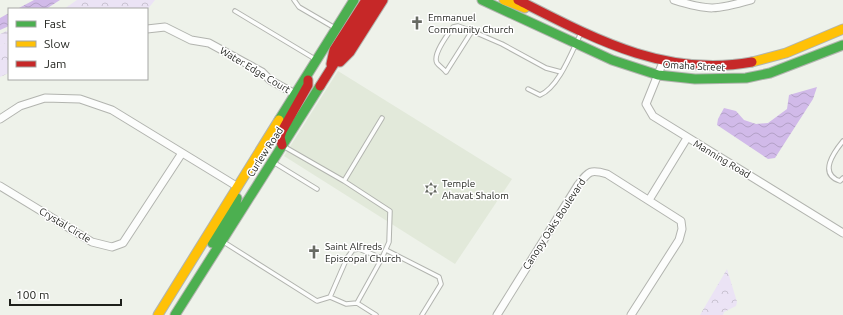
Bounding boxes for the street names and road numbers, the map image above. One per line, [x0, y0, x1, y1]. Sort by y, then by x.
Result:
street label: Water Edge Court [218, 45, 292, 95]
street label: Omaha Street [662, 59, 726, 73]
street label: Curlew Road [245, 125, 285, 179]
street label: Manning Road [692, 138, 753, 180]
street label: Canopy Oaks Boulevard [521, 176, 588, 271]
street label: Crystal Circle [37, 205, 93, 245]

